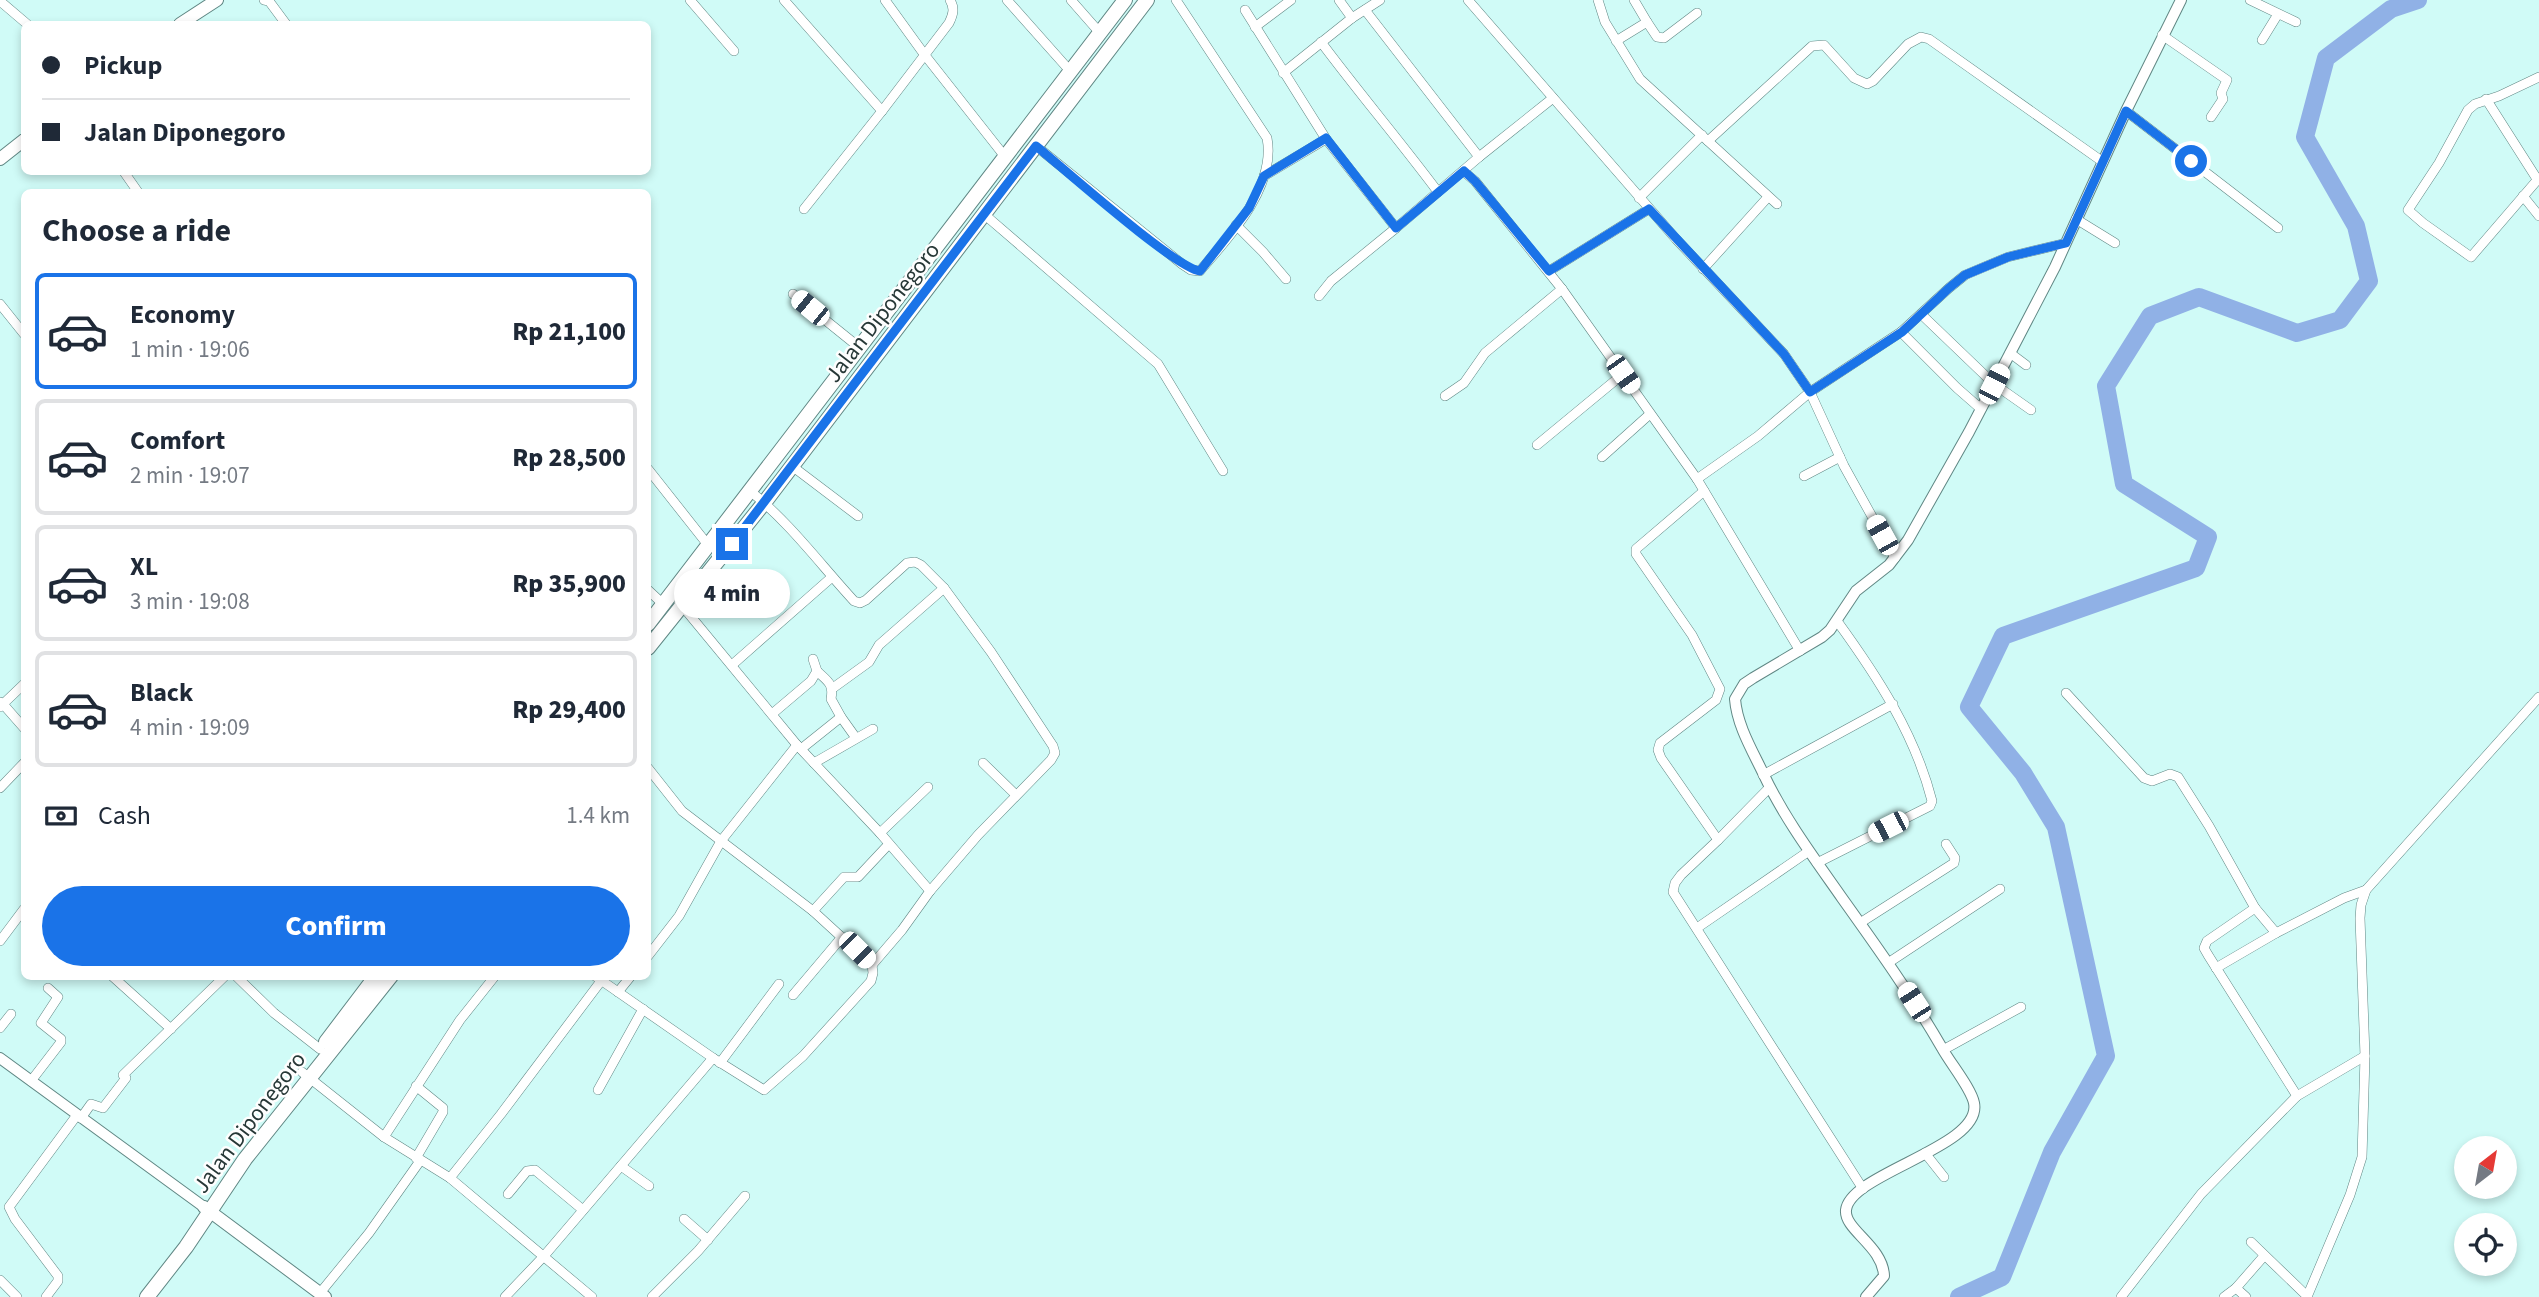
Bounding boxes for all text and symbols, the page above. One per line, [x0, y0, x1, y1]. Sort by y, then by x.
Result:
text: Pickup [84, 47, 162, 84]
text: Jalan Diponegoro [84, 114, 286, 151]
route start [2175, 145, 2207, 177]
text: Choose a ride [42, 208, 231, 254]
street label: Jalan Diponegoro [817, 235, 948, 389]
car [788, 287, 833, 329]
text: Economy [130, 296, 235, 333]
icon: car [46, 300, 109, 363]
text: Rp 21,100 [512, 313, 626, 350]
text: 1 min · 19:06 [130, 333, 250, 366]
car [1603, 351, 1644, 397]
car [1976, 361, 2013, 407]
text: Comfort [130, 422, 225, 459]
icon: car [46, 426, 109, 489]
text: Rp 28,500 [512, 439, 626, 476]
text: 2 min · 19:07 [130, 459, 250, 492]
car [1863, 512, 1902, 558]
route end [716, 528, 748, 560]
text: XL [130, 548, 158, 585]
icon: car [46, 552, 109, 615]
text: Rp 35,900 [512, 565, 626, 602]
callout: 4 min [674, 568, 790, 618]
text: 4 min [704, 577, 760, 610]
text: 3 min · 19:08 [130, 585, 250, 618]
text: Black [130, 674, 193, 711]
icon: car [46, 678, 109, 741]
text: Rp 29,400 [512, 691, 626, 728]
text: 4 min · 19:09 [130, 711, 250, 744]
icon: cash [42, 797, 80, 835]
text: Cash [98, 797, 151, 834]
text: 1.4 km [566, 799, 630, 832]
car [1865, 808, 1912, 846]
button: Confirm [42, 886, 630, 966]
car [835, 928, 880, 972]
car [1894, 979, 1935, 1025]
street label: Jalan Diponegoro [185, 1044, 314, 1200]
north arrow [2454, 1136, 2516, 1199]
map controls [2454, 1136, 2517, 1276]
button: locate [2454, 1213, 2517, 1276]

